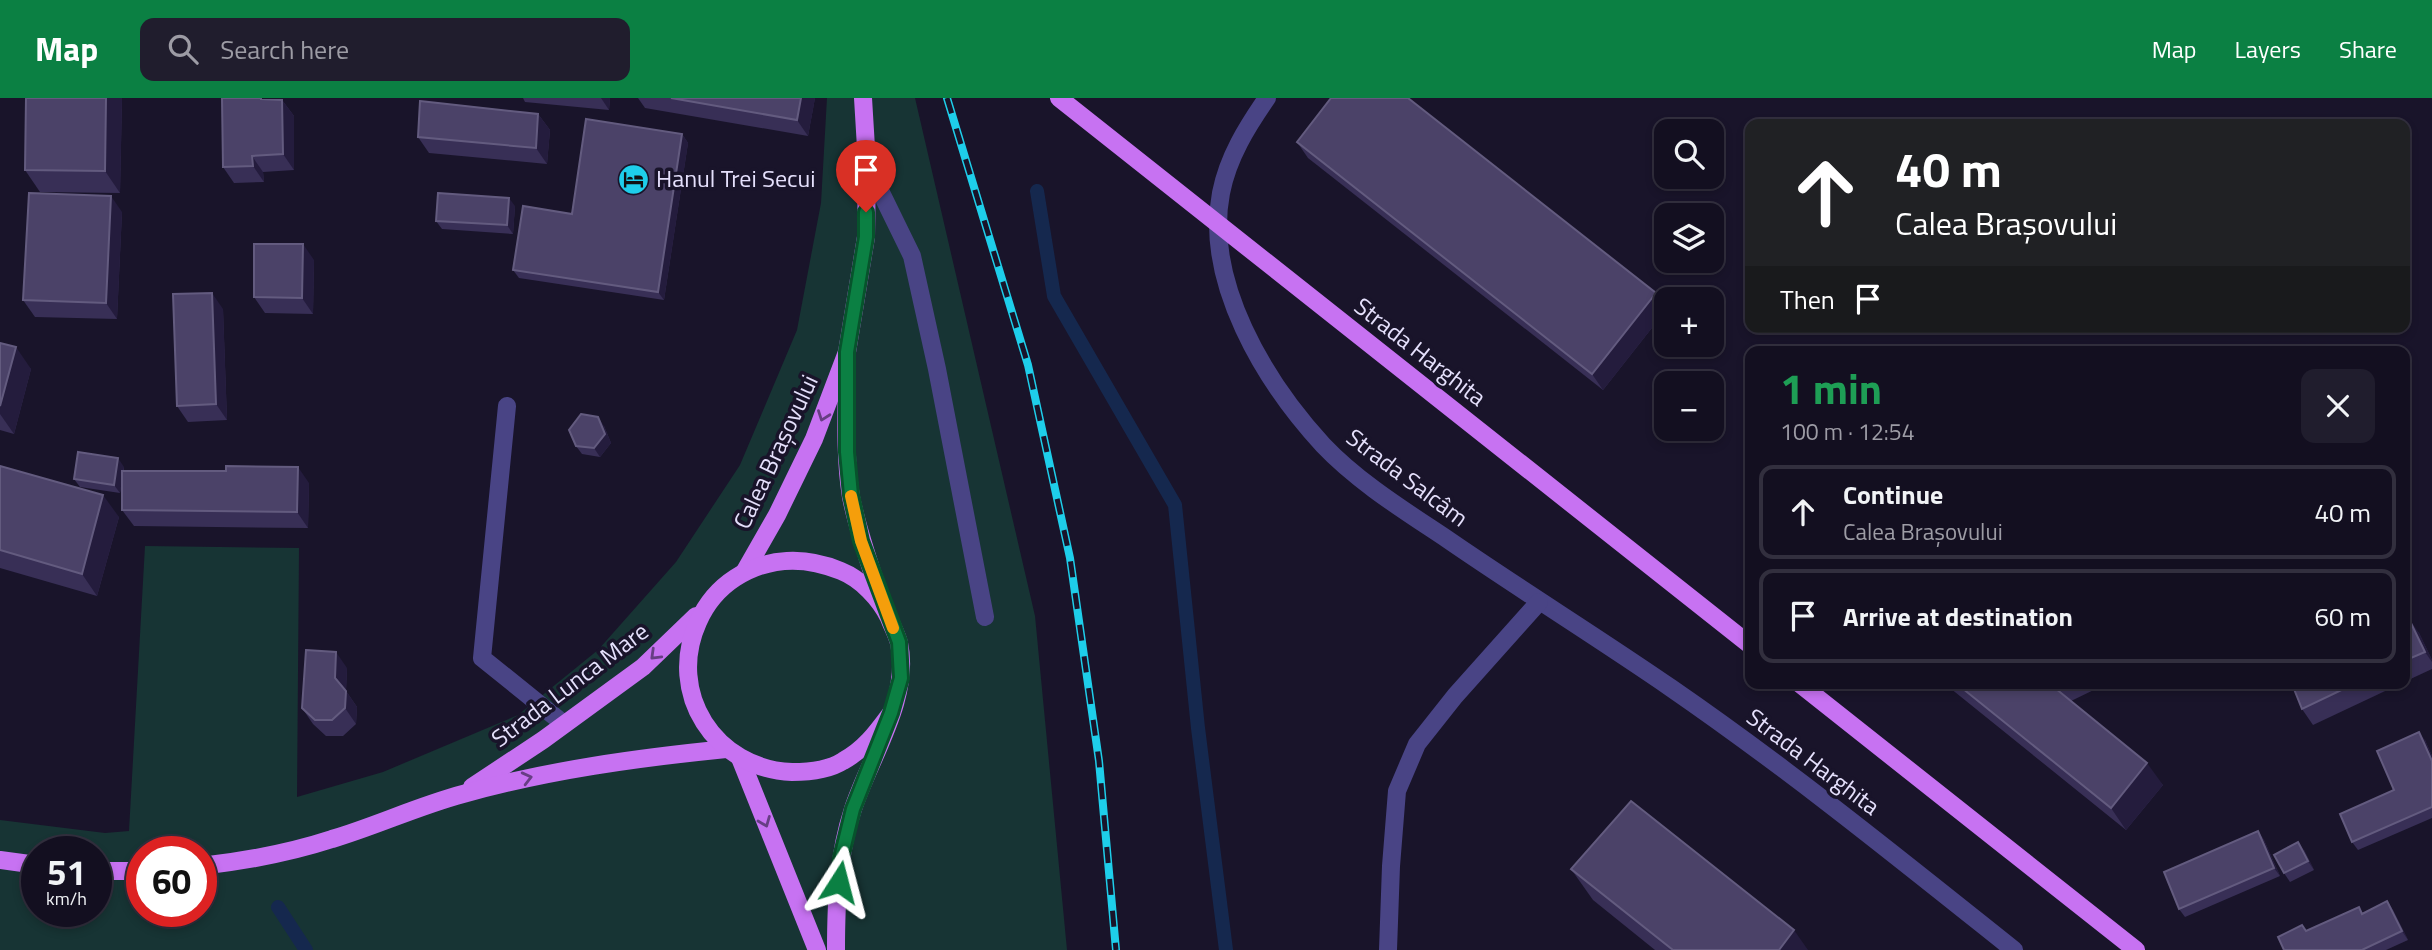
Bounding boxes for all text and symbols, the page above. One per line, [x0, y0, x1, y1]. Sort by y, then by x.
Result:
search box [140, 18, 630, 81]
text: Map [35, 24, 98, 74]
icon: search [164, 30, 202, 68]
text: Search here [220, 30, 349, 69]
text: Map [2152, 31, 2197, 67]
text: Layers [2235, 31, 2301, 67]
text: Share [2339, 31, 2397, 67]
map controls [1654, 119, 1724, 441]
button: search [1654, 119, 1724, 189]
text: 40 m [1895, 131, 2002, 206]
pin [836, 140, 896, 212]
icon: ahead [1780, 147, 1871, 238]
icon: arrive [847, 151, 885, 189]
place label: Hanul Trei Secui [656, 160, 816, 196]
hotel icon: Hanul Trei Secui [616, 162, 650, 196]
text: Calea Brașovului [1895, 199, 2117, 247]
button: layers [1654, 203, 1724, 273]
text: Then [1780, 280, 1835, 319]
icon: arrive [1849, 280, 1887, 318]
button: + [1654, 287, 1724, 357]
street label: Strada Harghita [1347, 288, 1494, 414]
text: 1 min [1780, 356, 1882, 420]
street label: Calea Brașovului [724, 368, 827, 535]
button: close [2301, 369, 2375, 443]
button: − [1654, 371, 1724, 441]
one-way arrow [817, 410, 831, 422]
text: 100 m · 12:54 [1780, 414, 1915, 449]
street label: Strada Salcâm [1339, 419, 1476, 535]
text: Continue [1843, 475, 1943, 514]
icon: ahead [1784, 493, 1822, 531]
text: 40 m [2314, 493, 2371, 532]
text: Calea Brașovului [1843, 514, 2003, 549]
icon: arrive [1784, 597, 1822, 635]
text: Arrive at destination [1843, 597, 2073, 636]
text: 60 m [2314, 597, 2371, 636]
street label: Strada Lunca Mare [483, 613, 656, 755]
one-way arrow [650, 647, 663, 660]
street label: Strada Harghita [1739, 699, 1888, 823]
one-way arrow [520, 772, 532, 786]
one-way arrow [757, 814, 771, 827]
speed limit sign: 60 [126, 836, 217, 927]
text: 51 [47, 845, 86, 899]
position arrow [802, 845, 876, 919]
text: km/h [46, 885, 87, 912]

